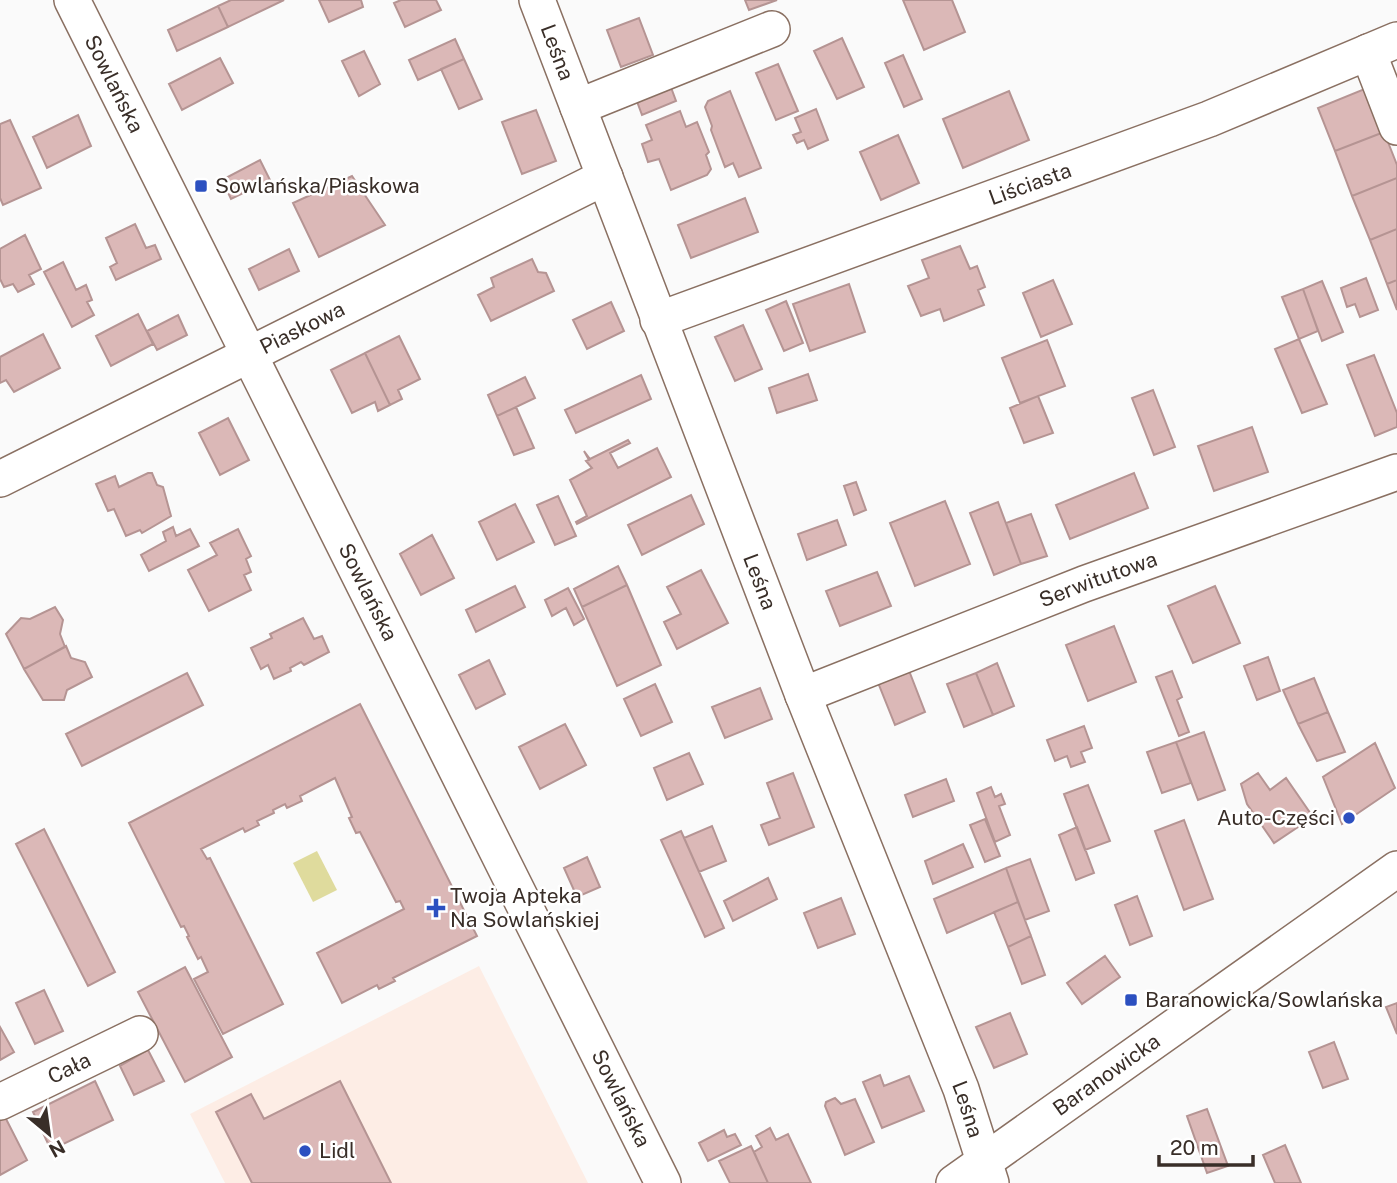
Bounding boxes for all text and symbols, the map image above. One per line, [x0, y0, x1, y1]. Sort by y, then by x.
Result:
street label: Leśna [535, 21, 580, 84]
street label: Sowlańska [80, 31, 149, 137]
street label: Liściasta [985, 157, 1075, 210]
place label: Sowlańska/Piaskowa [215, 173, 420, 198]
marker: Sowlańska/Piaskowa [193, 178, 209, 194]
street label: Piaskowa [256, 296, 349, 359]
street label: Sowlańska [333, 539, 403, 645]
street label: Serwitutowa [1036, 546, 1160, 612]
street label: Leśna [738, 550, 782, 613]
place label: Auto-Części [1217, 805, 1335, 830]
marker: Auto-Części [1341, 810, 1357, 826]
place label: Twoja Apteka Na Sowlańskiej [450, 883, 600, 932]
marker: Twoja Apteka Na Sowlańskiej [428, 900, 444, 916]
place label: Baranowicka/Sowlańska [1145, 987, 1383, 1012]
marker: Baranowicka/Sowlańska [1123, 992, 1139, 1008]
street label: Baranowicka [1048, 1028, 1165, 1121]
street label: Sowlańska [586, 1045, 656, 1151]
street label: Cała [43, 1047, 95, 1089]
street label: Leśna [947, 1077, 989, 1141]
north arrow [14, 1099, 84, 1169]
scale bar [1159, 1124, 1254, 1168]
text: 20 m [1170, 1135, 1219, 1160]
text: N [45, 1136, 69, 1162]
place label: Lidl [319, 1138, 355, 1163]
marker: Lidl [297, 1143, 313, 1159]

